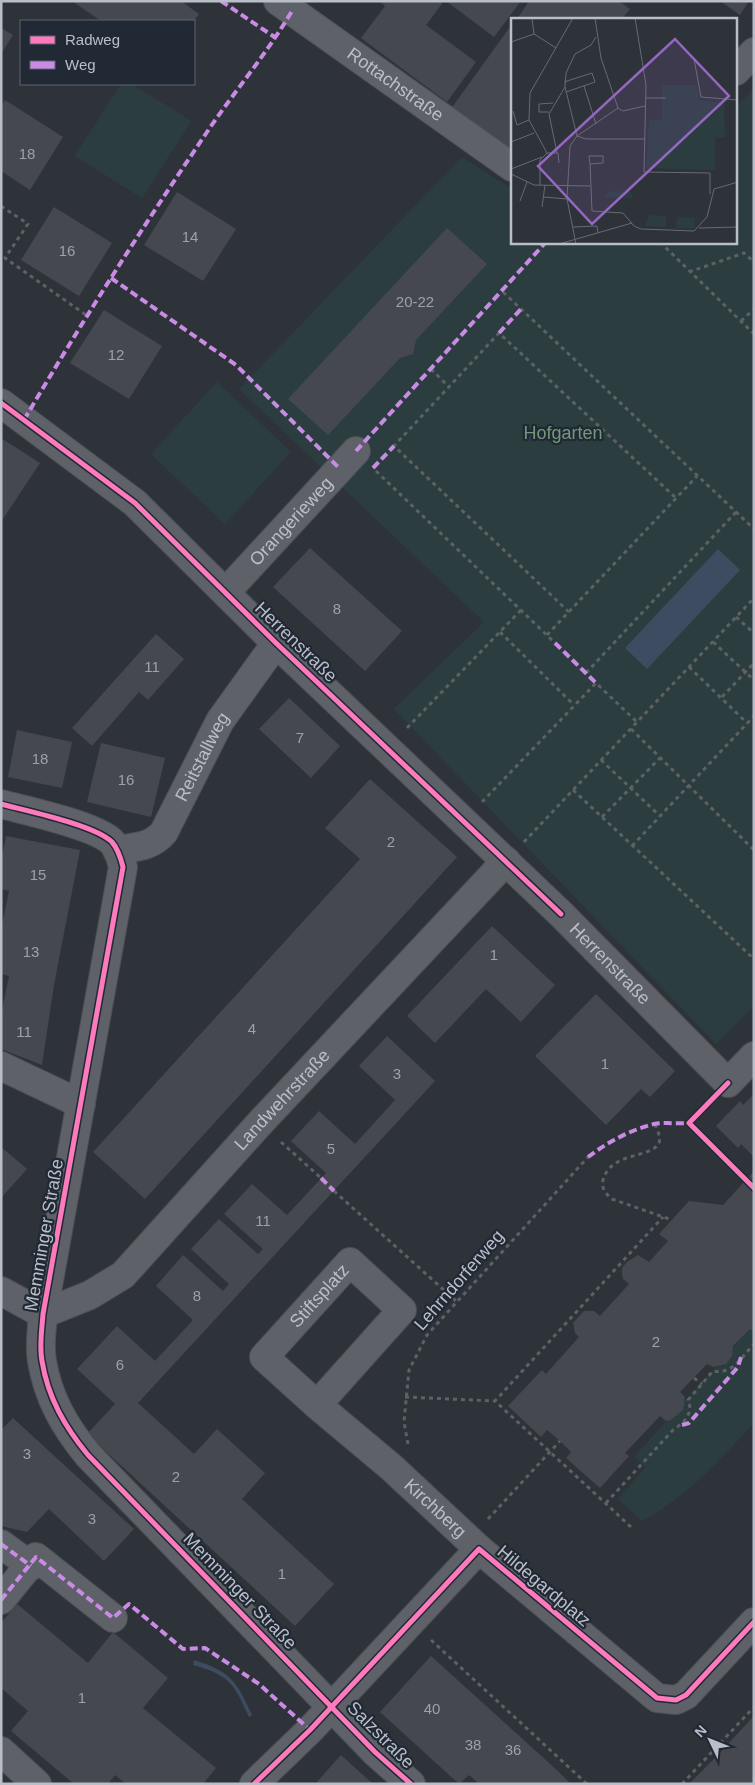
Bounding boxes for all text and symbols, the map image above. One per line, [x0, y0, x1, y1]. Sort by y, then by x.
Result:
inset map [511, 18, 738, 244]
legend [20, 20, 195, 85]
text: Radweg [65, 31, 120, 48]
street label: Rottachstraße [344, 43, 447, 125]
text: Weg [65, 56, 96, 73]
house number: 18 [19, 145, 35, 162]
house number: 14 [182, 228, 198, 245]
house number: 16 [59, 242, 75, 259]
house number: 20-22 [396, 293, 434, 310]
house number: 12 [108, 346, 124, 363]
park label: Hofgarten [523, 423, 603, 443]
street label: Orangerieweg [245, 473, 337, 570]
street label: Herrenstraße [251, 598, 341, 686]
house number: 8 [333, 600, 341, 617]
house number: 11 [144, 658, 160, 675]
street label: Reitstallweg [171, 708, 233, 805]
house number: 7 [296, 729, 304, 746]
house number: 18 [32, 750, 48, 767]
house number: 16 [118, 771, 134, 788]
house number: 2 [387, 833, 395, 850]
house number: 15 [30, 866, 46, 883]
street label: Herrenstraße [566, 919, 654, 1008]
house number: 13 [23, 943, 39, 960]
house number: 1 [490, 946, 498, 963]
house number: 4 [248, 1020, 256, 1037]
house number: 11 [16, 1023, 32, 1040]
street label: Landwehrstraße [230, 1045, 334, 1154]
house number: 1 [601, 1055, 609, 1072]
house number: 3 [393, 1065, 401, 1082]
house number: 5 [327, 1140, 335, 1157]
street label: Memminger Straße [21, 1157, 67, 1313]
house number: 11 [255, 1212, 271, 1229]
street label: Lehrndorferweg [410, 1226, 508, 1334]
street label: Stiftsplatz [286, 1260, 353, 1332]
house number: 8 [193, 1287, 201, 1304]
house number: 2 [652, 1333, 660, 1350]
house number: 6 [116, 1356, 124, 1373]
house number: 3 [23, 1445, 31, 1462]
house number: 2 [172, 1468, 180, 1485]
street label: Kirchberg [400, 1475, 470, 1542]
house number: 3 [88, 1510, 96, 1527]
street label: Memminger Straße [179, 1529, 301, 1653]
street label: Hildegardplatz [493, 1541, 595, 1631]
house number: 1 [278, 1565, 286, 1582]
house number: 1 [78, 1689, 86, 1706]
street label: Salzstraße [344, 1698, 418, 1772]
house number: 40 [424, 1700, 440, 1717]
north arrow [685, 1715, 735, 1765]
text: N [691, 1722, 710, 1740]
house number: 38 [465, 1736, 481, 1753]
house number: 36 [505, 1741, 521, 1758]

